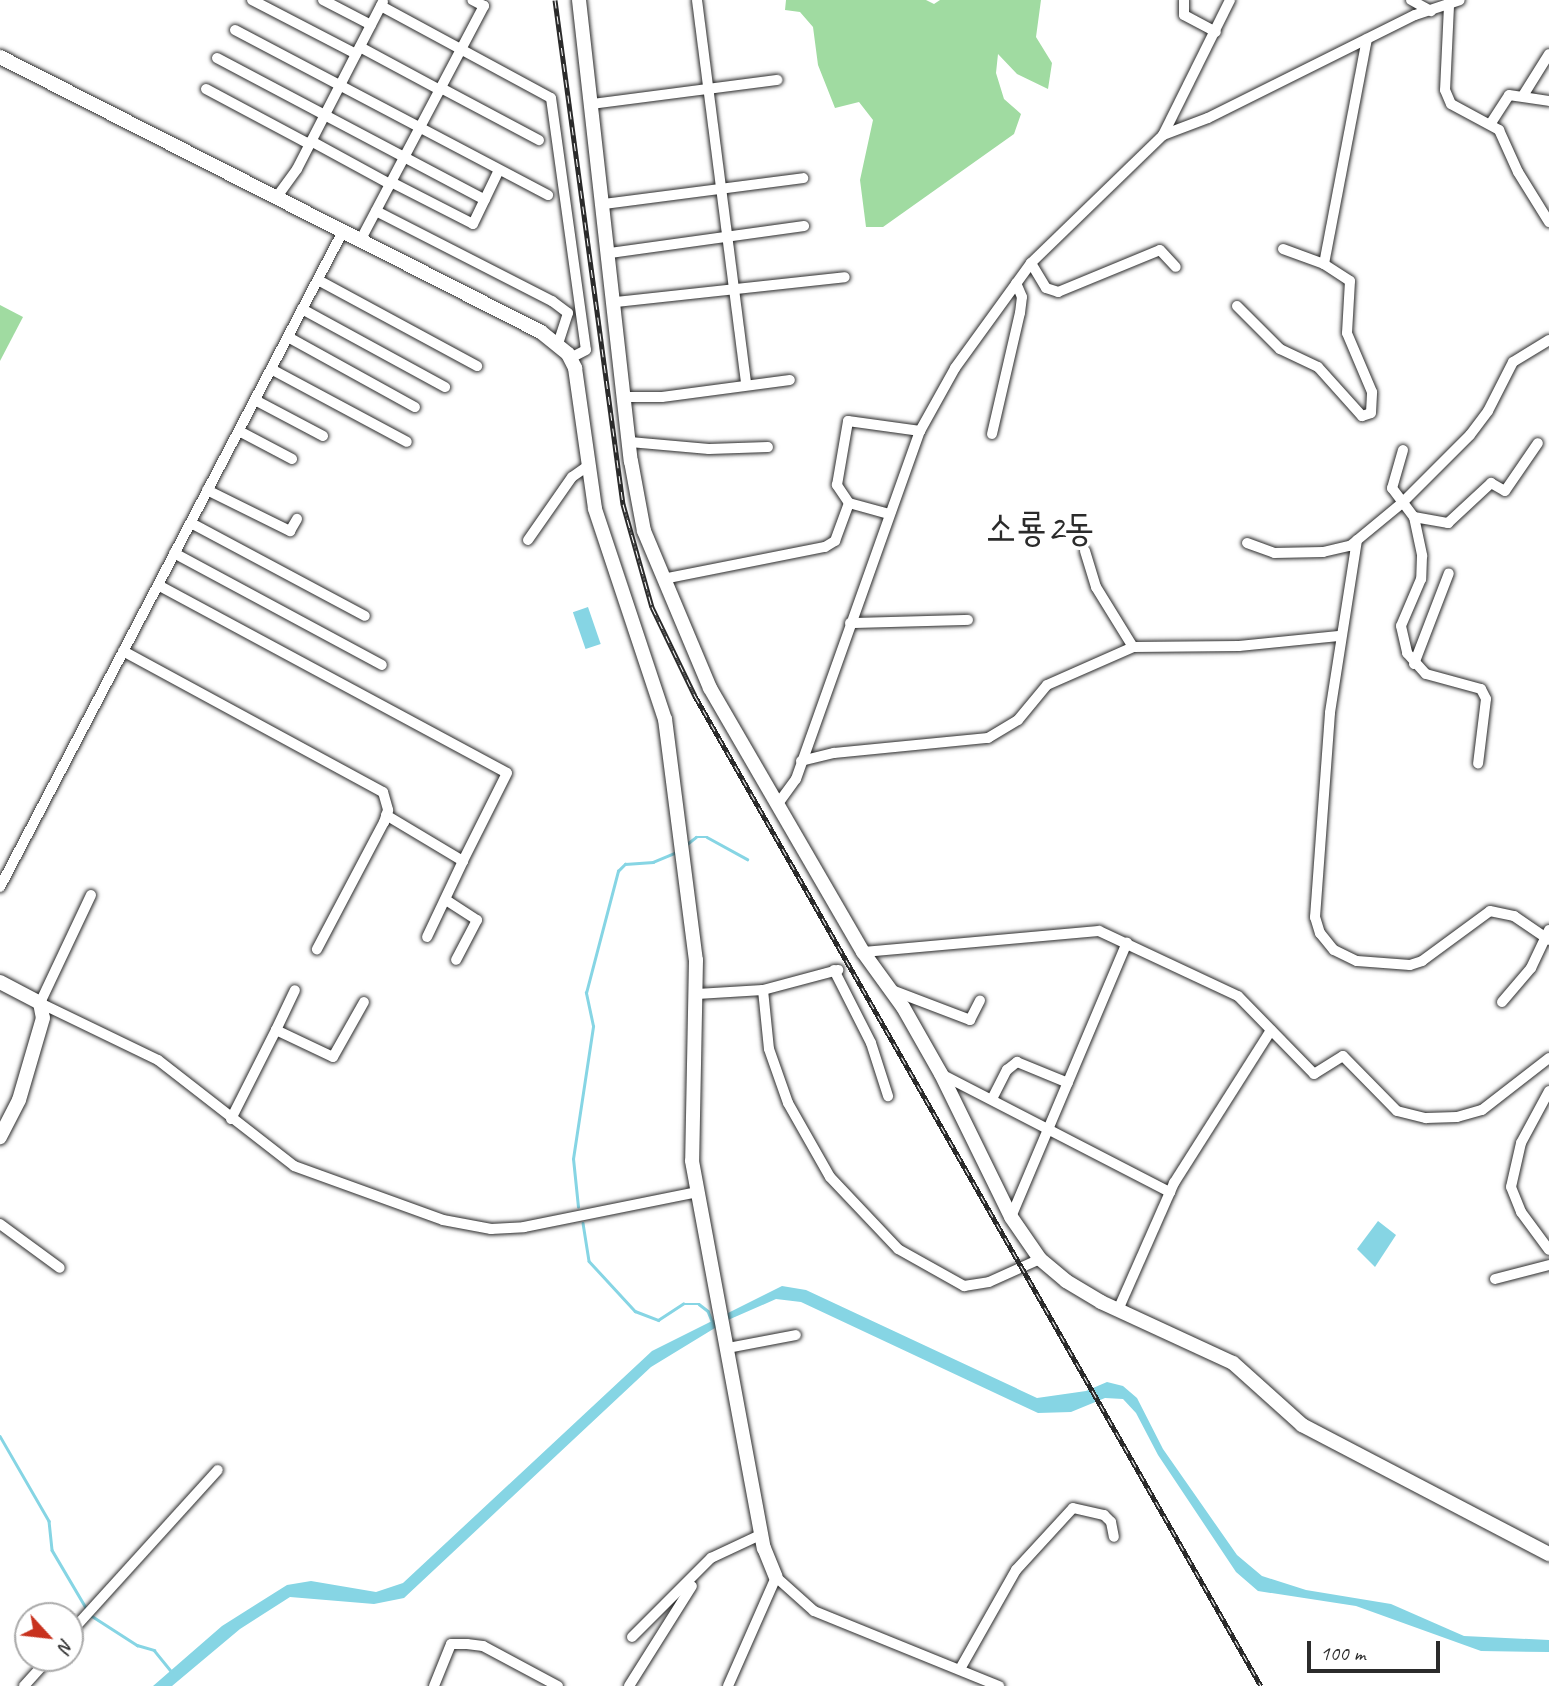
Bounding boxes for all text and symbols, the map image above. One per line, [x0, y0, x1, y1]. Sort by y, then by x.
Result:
district label: 소룡2동 [986, 505, 1094, 551]
north arrow [14, 1602, 84, 1672]
scale bar [1311, 1626, 1444, 1670]
text: N [53, 1635, 79, 1656]
text: 100 m [1320, 1640, 1365, 1666]

